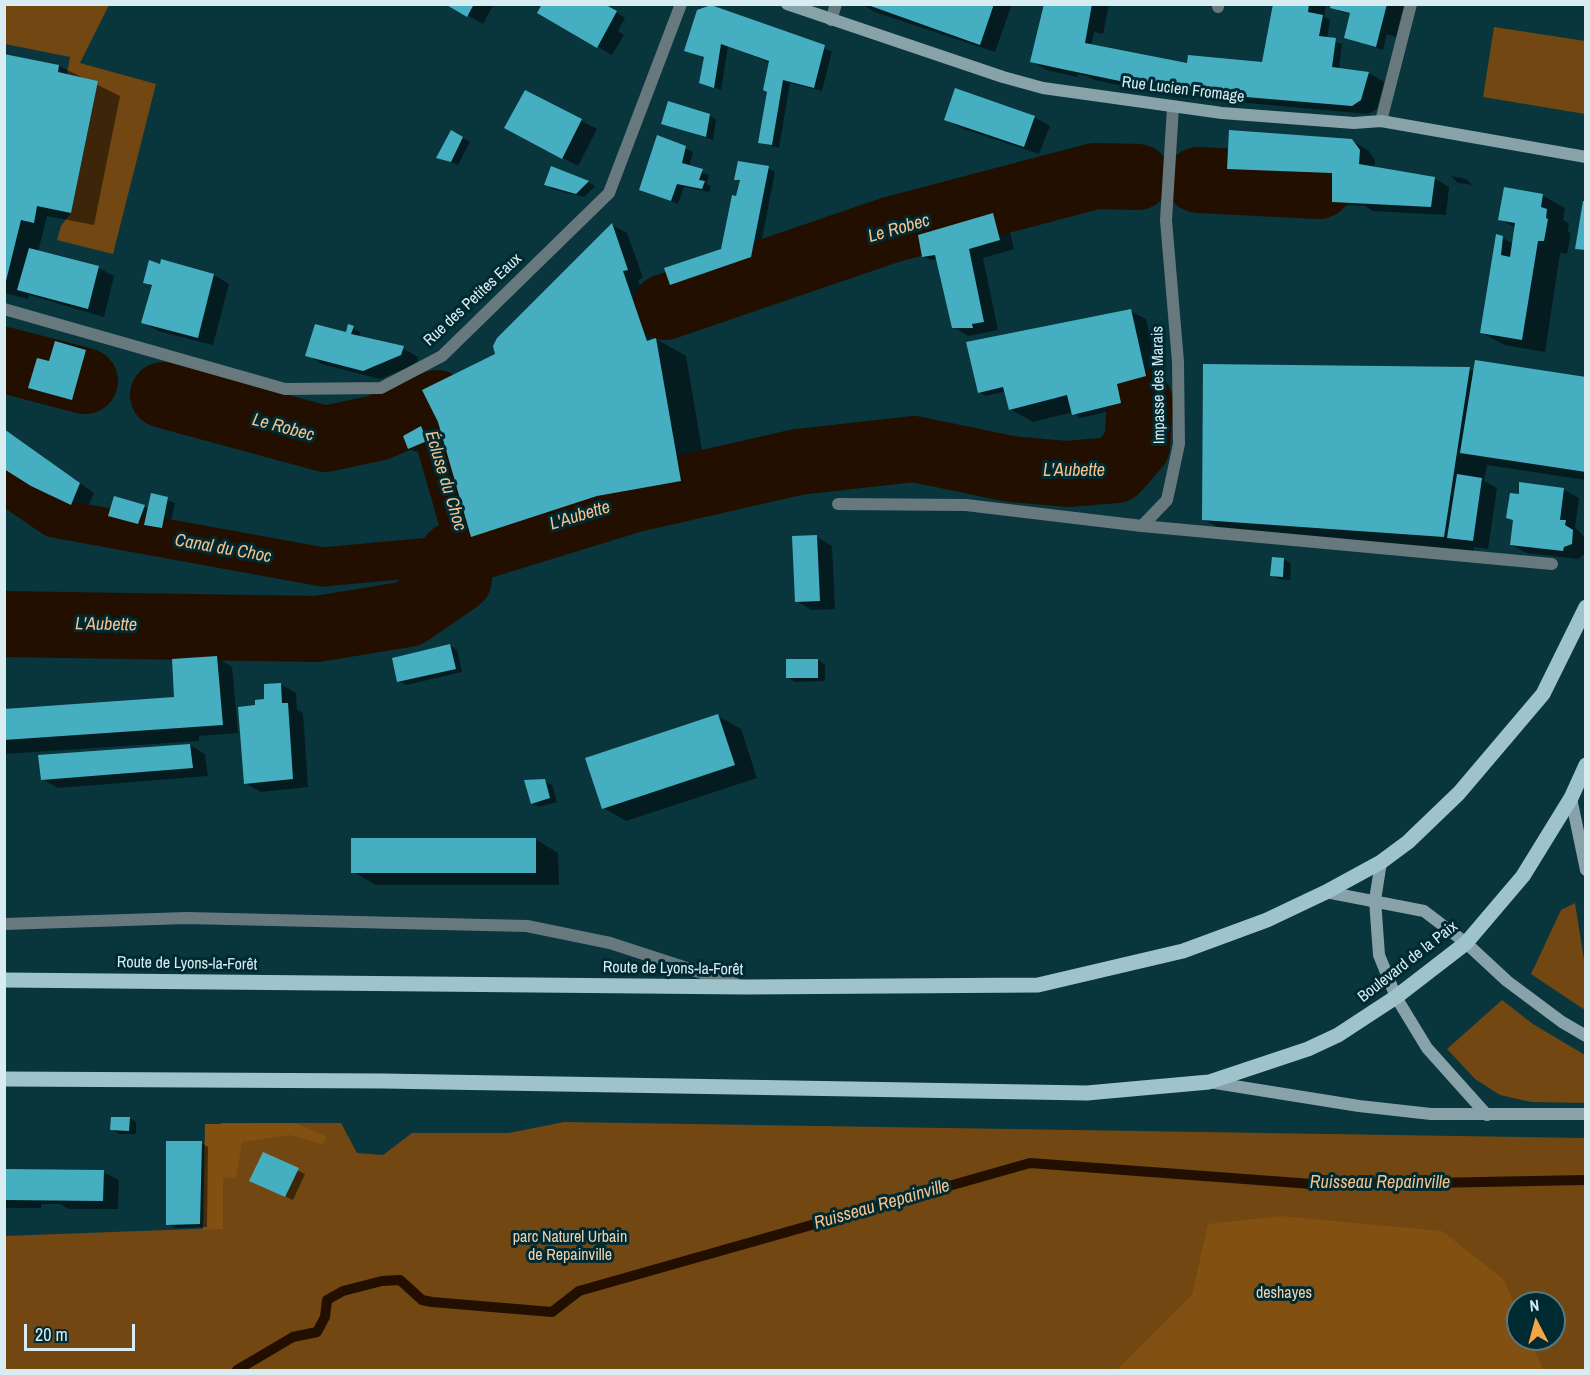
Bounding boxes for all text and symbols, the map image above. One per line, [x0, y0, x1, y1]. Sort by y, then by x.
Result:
street label: Rue Lucien Fromage [1121, 73, 1245, 107]
water label: Le Robec [866, 210, 932, 248]
street label: Rue des Petites Eaux [420, 250, 526, 350]
street label: Impasse des Marais [1148, 326, 1170, 444]
water label: Le Robec [250, 409, 316, 447]
water label: Écluse du Choc [420, 428, 470, 534]
water label: L'Aubette [1043, 460, 1105, 482]
water label: L'Aubette [547, 497, 613, 535]
water label: Canal du Choc [173, 530, 273, 568]
water label: L'Aubette [75, 614, 137, 636]
street label: Boulevard de la Paix [1354, 917, 1462, 1007]
street label: Route de Lyons-la-Forêt [117, 953, 257, 975]
street label: Route de Lyons-la-Forêt [603, 958, 743, 980]
water label: Ruisseau Repainville [1310, 1172, 1450, 1194]
water label: Ruisseau Repainville [812, 1175, 952, 1235]
park label: parc Naturel Urbain de Repainville [513, 1228, 627, 1266]
park label: deshayes [1256, 1284, 1312, 1304]
north arrow [1506, 1291, 1566, 1351]
text: N [1528, 1294, 1540, 1317]
scale bar [27, 1312, 138, 1350]
text: 20 m [35, 1322, 68, 1347]

